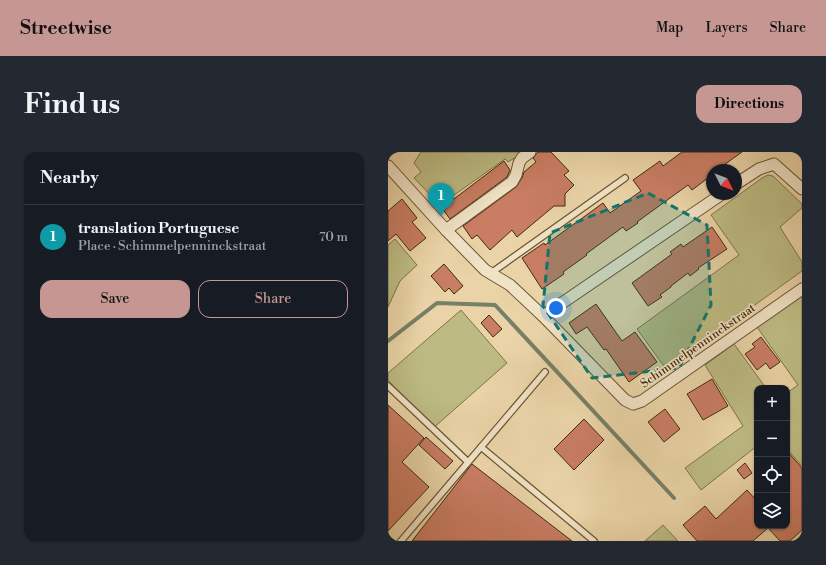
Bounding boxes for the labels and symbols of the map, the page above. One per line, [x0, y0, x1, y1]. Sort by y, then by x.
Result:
north arrow [706, 164, 742, 200]
pin: 1 [428, 183, 454, 216]
your location [546, 298, 566, 318]
street label: Schimmelpenninckstraat [638, 300, 759, 391]

